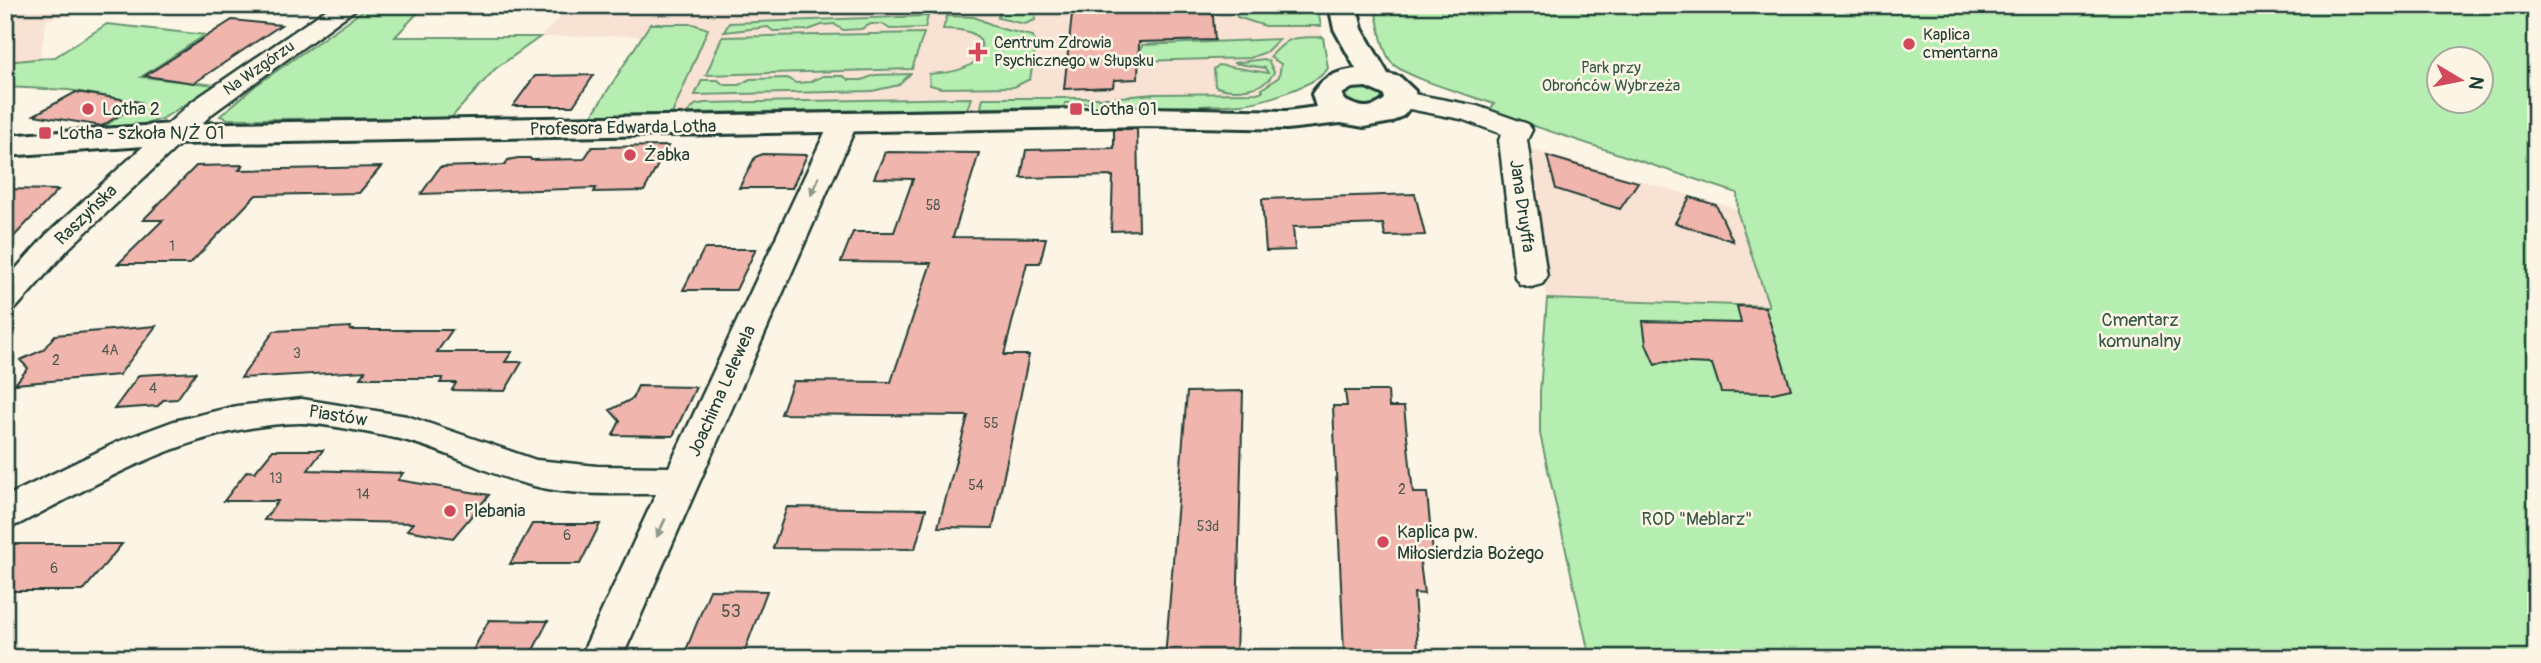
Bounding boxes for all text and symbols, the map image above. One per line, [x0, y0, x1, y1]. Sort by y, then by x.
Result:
place label: Kaplica cmentarna [1923, 25, 1998, 63]
place label: Centrum Zdrowia Psychicznego w Słupsku [994, 33, 1154, 71]
street label: Na Wzgórzu [219, 36, 299, 100]
marker: Kaplica cmentarna [1901, 36, 1917, 52]
marker: Centrum Zdrowia Psychicznego w Słupsku [968, 42, 988, 62]
north arrow [2426, 46, 2496, 116]
park label: Park przy Obrońców Wybrzeża [1542, 58, 1680, 96]
text: N [2463, 74, 2489, 91]
place label: Lotha 2 [102, 98, 160, 121]
place label: Lotha 01 [1090, 98, 1157, 121]
marker: Lotha 2 [80, 101, 96, 117]
marker: Lotha 01 [1068, 101, 1084, 117]
street label: Profesora Edwarda Lotha [530, 115, 716, 141]
place label: Lotha - szkoła N/Ż 01 [59, 122, 224, 145]
marker: Lotha - szkoła N/Ż 01 [37, 125, 53, 141]
place label: Żabka [644, 144, 690, 167]
marker: Żabka [622, 147, 638, 163]
street label: Jana Druyffa [1504, 158, 1540, 254]
one-way arrow [809, 176, 821, 196]
street label: Raszyńska [50, 180, 122, 250]
house number: 58 [926, 197, 940, 214]
house number: 1 [169, 238, 175, 255]
park label: Cmentarz komunalny [2099, 309, 2181, 353]
street label: Joachima Lelewela [683, 322, 761, 460]
house number: 4A [101, 342, 119, 359]
house number: 3 [293, 345, 301, 362]
house number: 2 [52, 352, 60, 369]
house number: 4 [149, 380, 157, 397]
street label: Piastów [307, 400, 369, 432]
house number: 55 [983, 415, 999, 432]
house number: 13 [269, 470, 283, 487]
house number: 54 [968, 477, 984, 494]
house number: 2 [1398, 481, 1406, 498]
house number: 14 [356, 486, 370, 503]
place label: Plebania [464, 500, 526, 523]
marker: Plebania [442, 503, 458, 519]
park label: ROD "Meblarz" [1642, 508, 1752, 531]
one-way arrow [655, 517, 666, 538]
house number: 53d [1197, 518, 1219, 535]
place label: Kaplica pw. Miłosierdzia Bożego [1397, 521, 1544, 565]
house number: 6 [563, 527, 571, 544]
marker: Kaplica pw. Miłosierdzia Bożego [1375, 534, 1391, 550]
house number: 6 [50, 560, 58, 577]
house number: 53 [721, 600, 741, 623]

